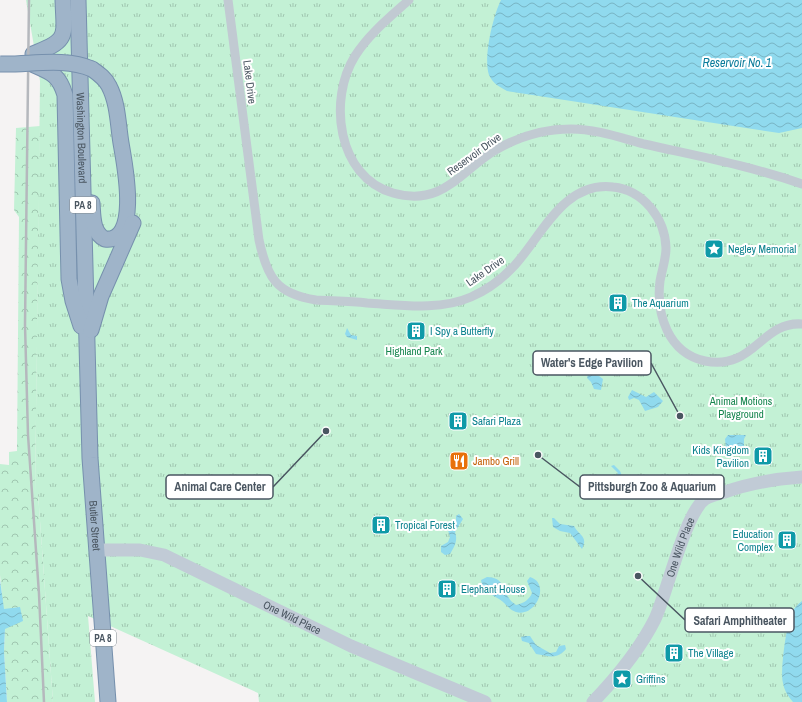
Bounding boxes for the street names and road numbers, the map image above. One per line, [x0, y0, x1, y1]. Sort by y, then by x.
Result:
street label: Lake Drive [240, 59, 260, 105]
street label: Washington Boulevard [73, 92, 90, 184]
street label: Reservoir Drive [444, 130, 504, 178]
road number: PA 8 [70, 197, 96, 213]
street label: Lake Drive [463, 253, 507, 289]
street label: Butler Street [86, 500, 104, 552]
street label: One Wild Place [663, 515, 698, 579]
street label: One Wild Place [261, 597, 323, 637]
road number: PA 8 [90, 630, 116, 646]

